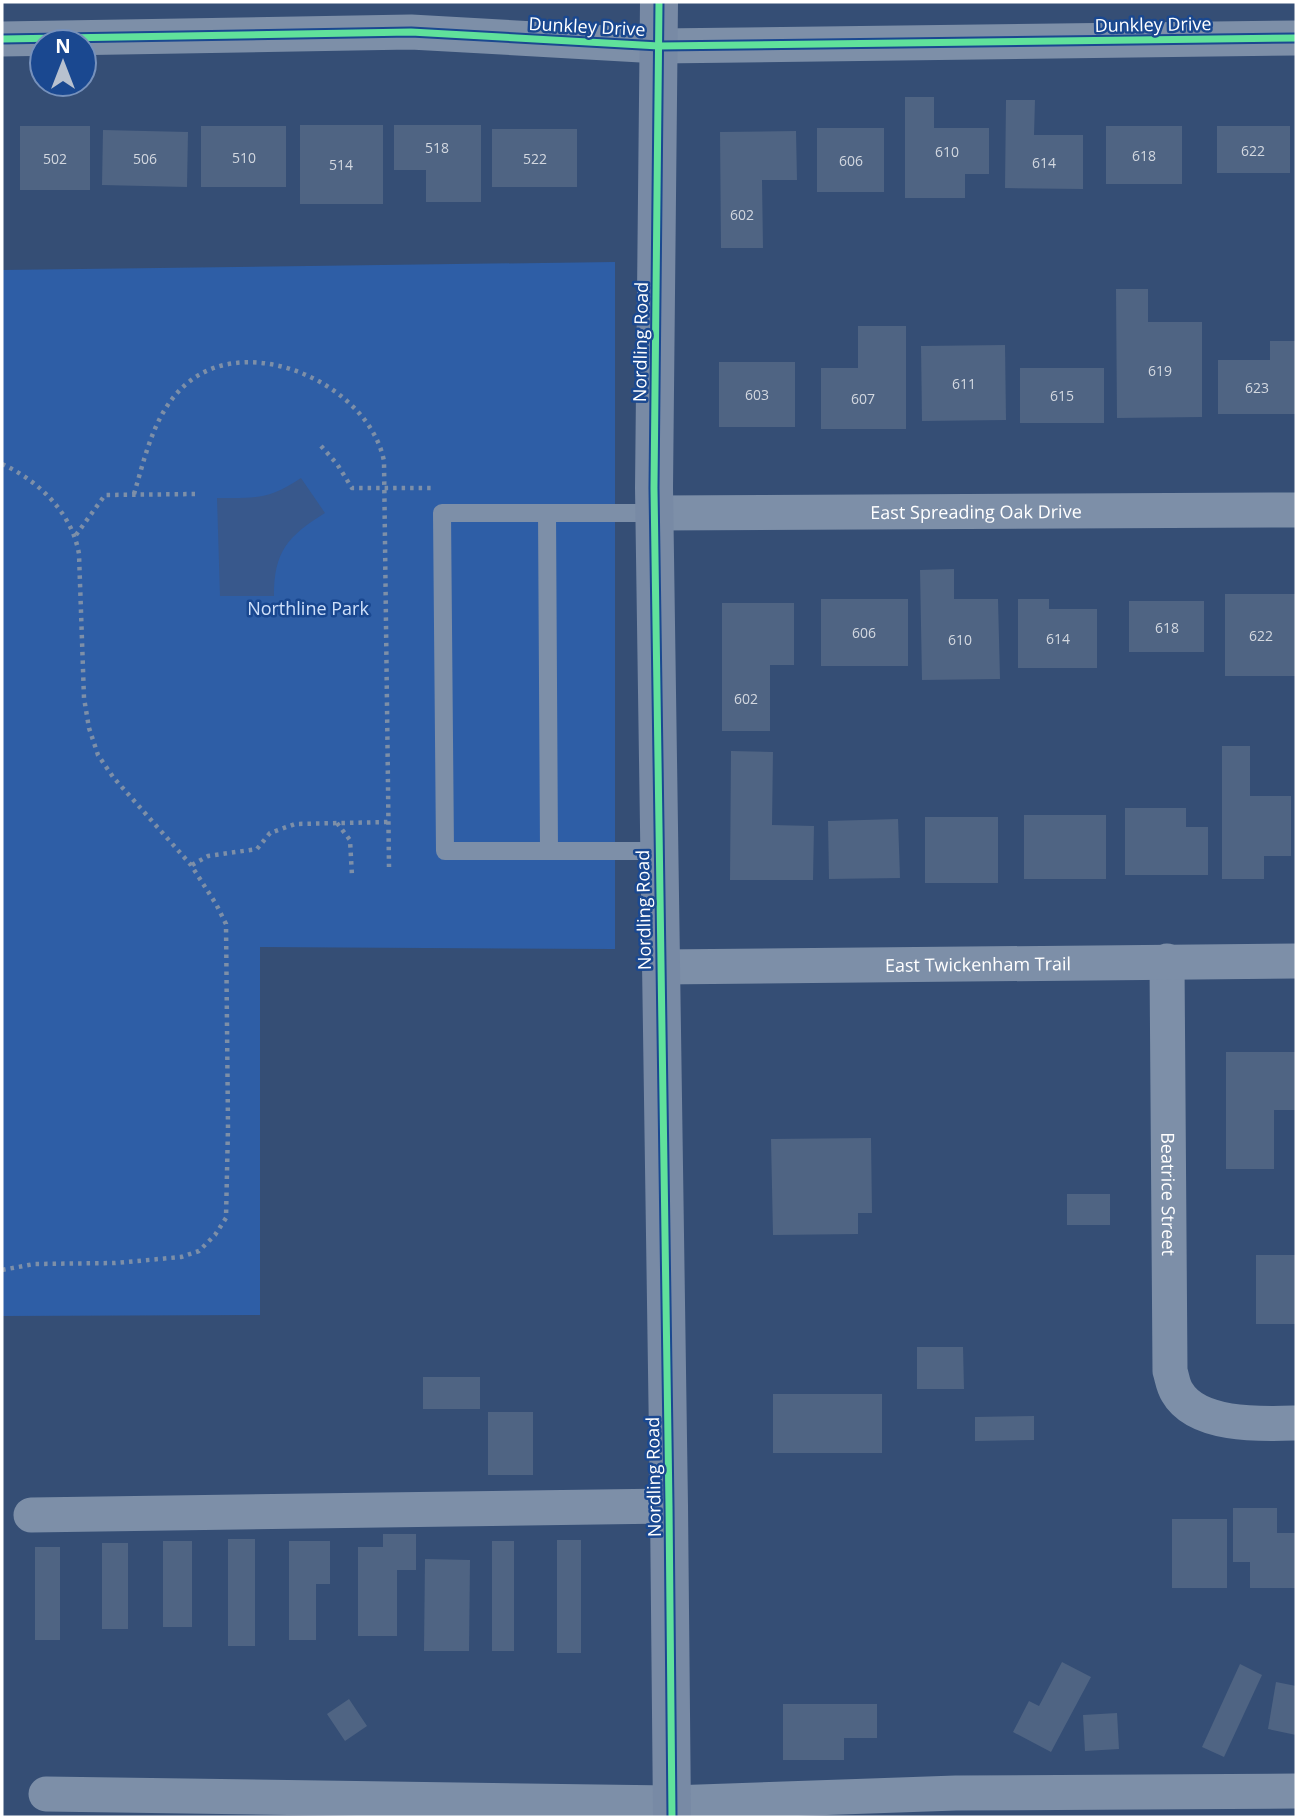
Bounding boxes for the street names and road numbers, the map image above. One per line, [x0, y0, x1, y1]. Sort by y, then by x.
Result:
street label: Dunkley Drive [528, 11, 646, 41]
street label: Dunkley Drive [1094, 11, 1212, 37]
street label: Nordling Road [627, 282, 653, 402]
street label: East Spreading Oak Drive [870, 499, 1082, 524]
street label: Nordling Road [630, 850, 656, 970]
street label: East Twickenham Trail [885, 951, 1071, 977]
street label: Beatrice Street [1156, 1132, 1181, 1256]
street label: Nordling Road [640, 1417, 666, 1537]

